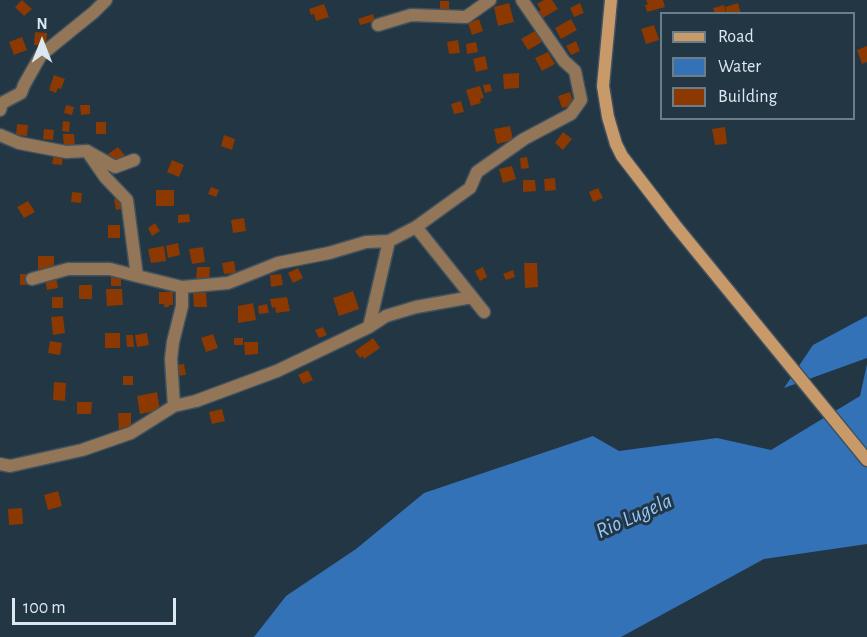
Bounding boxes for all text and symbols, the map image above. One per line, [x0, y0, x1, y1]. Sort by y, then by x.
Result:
north arrow [12, 12, 72, 72]
legend [660, 12, 855, 120]
text: N [36, 16, 48, 32]
text: Road [718, 28, 754, 46]
text: Water [718, 58, 761, 76]
text: Building [718, 88, 777, 106]
water label: Rio Lugela [592, 487, 676, 545]
scale bar [15, 586, 178, 624]
text: 100 m [23, 599, 66, 617]

